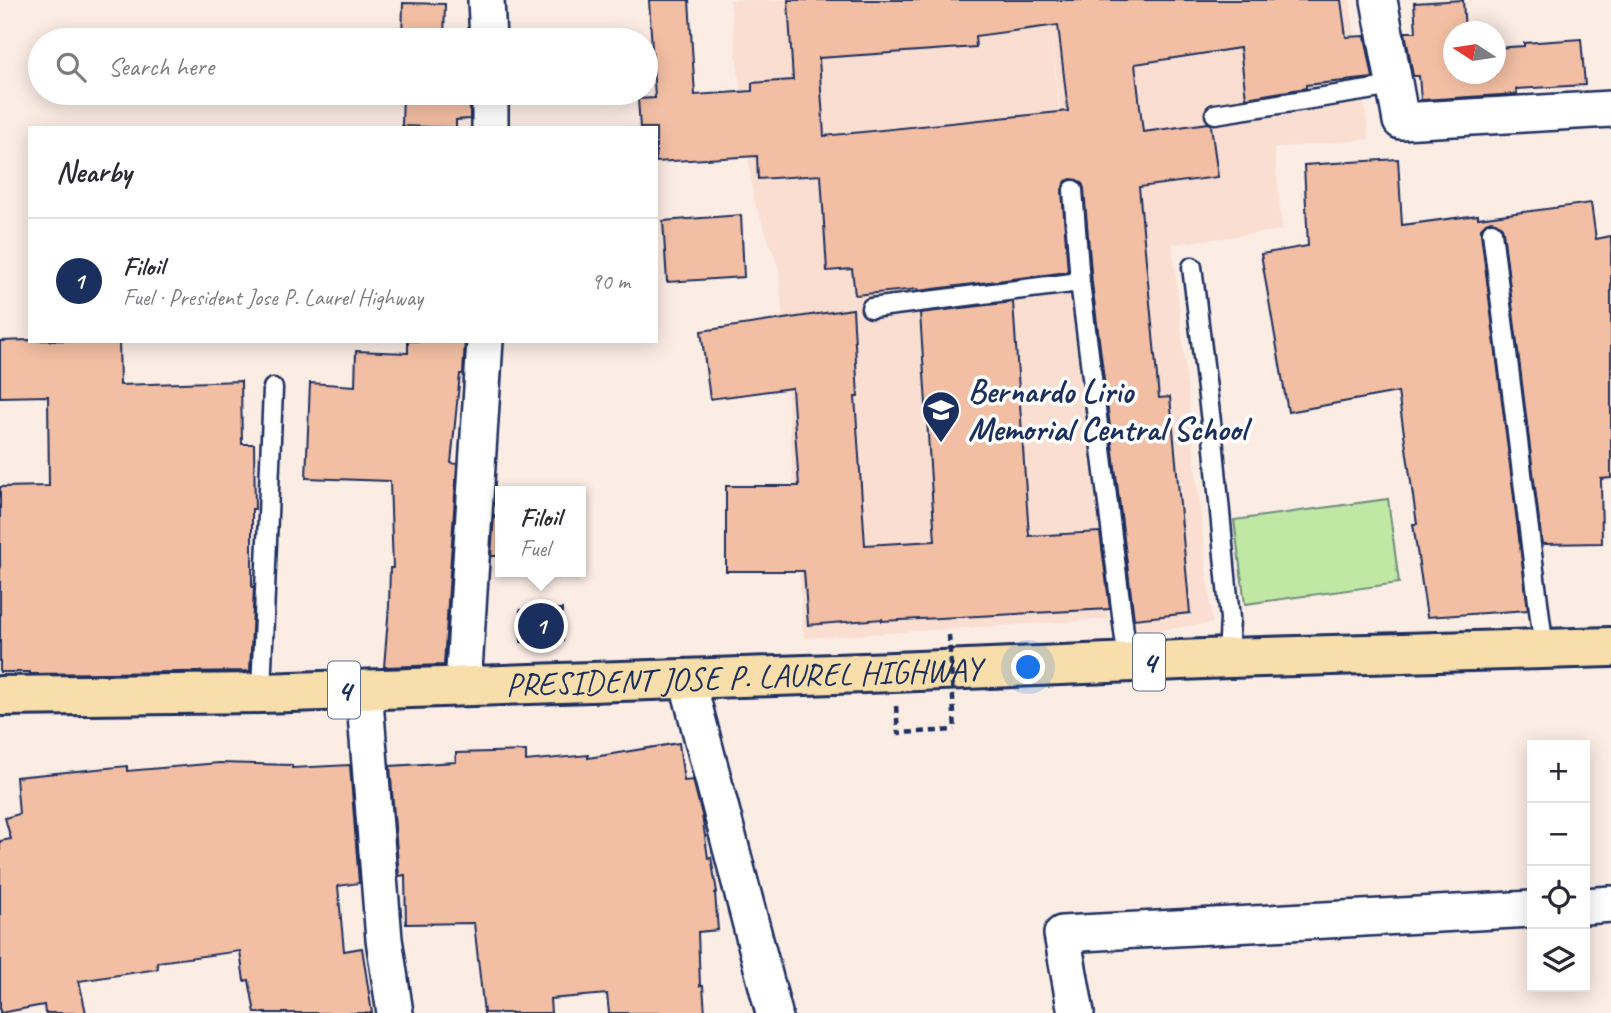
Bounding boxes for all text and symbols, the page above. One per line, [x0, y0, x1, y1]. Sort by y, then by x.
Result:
north arrow [1443, 21, 1506, 84]
search box [28, 28, 658, 105]
icon: search [52, 48, 90, 86]
text: Search here [108, 50, 214, 83]
text: Nearby [56, 153, 132, 191]
text: Filoil [123, 250, 164, 283]
text: 1 [74, 267, 84, 296]
text: 90 m [591, 267, 630, 296]
text: Fuel · President Jose P. Laurel Highway [123, 283, 423, 312]
place label: Bernardo Lirio Memorial Central School [968, 370, 1253, 450]
school or university icon: Bernardo Lirio Memorial Central School [920, 389, 962, 444]
popup [495, 486, 586, 577]
text: Filoil [520, 501, 561, 534]
text: Fuel [520, 534, 550, 563]
pin: 1 [518, 600, 564, 652]
road number: 4 [1133, 634, 1165, 690]
street label: PRESIDENT JOSE P. LAUREL HIGHWAY [505, 647, 988, 706]
your location [1011, 650, 1045, 684]
road number: 4 [328, 662, 360, 718]
map controls [1527, 740, 1590, 992]
button: + [1527, 740, 1590, 803]
button: − [1527, 803, 1590, 866]
button: locate [1527, 866, 1590, 929]
button: layers [1527, 929, 1590, 992]

